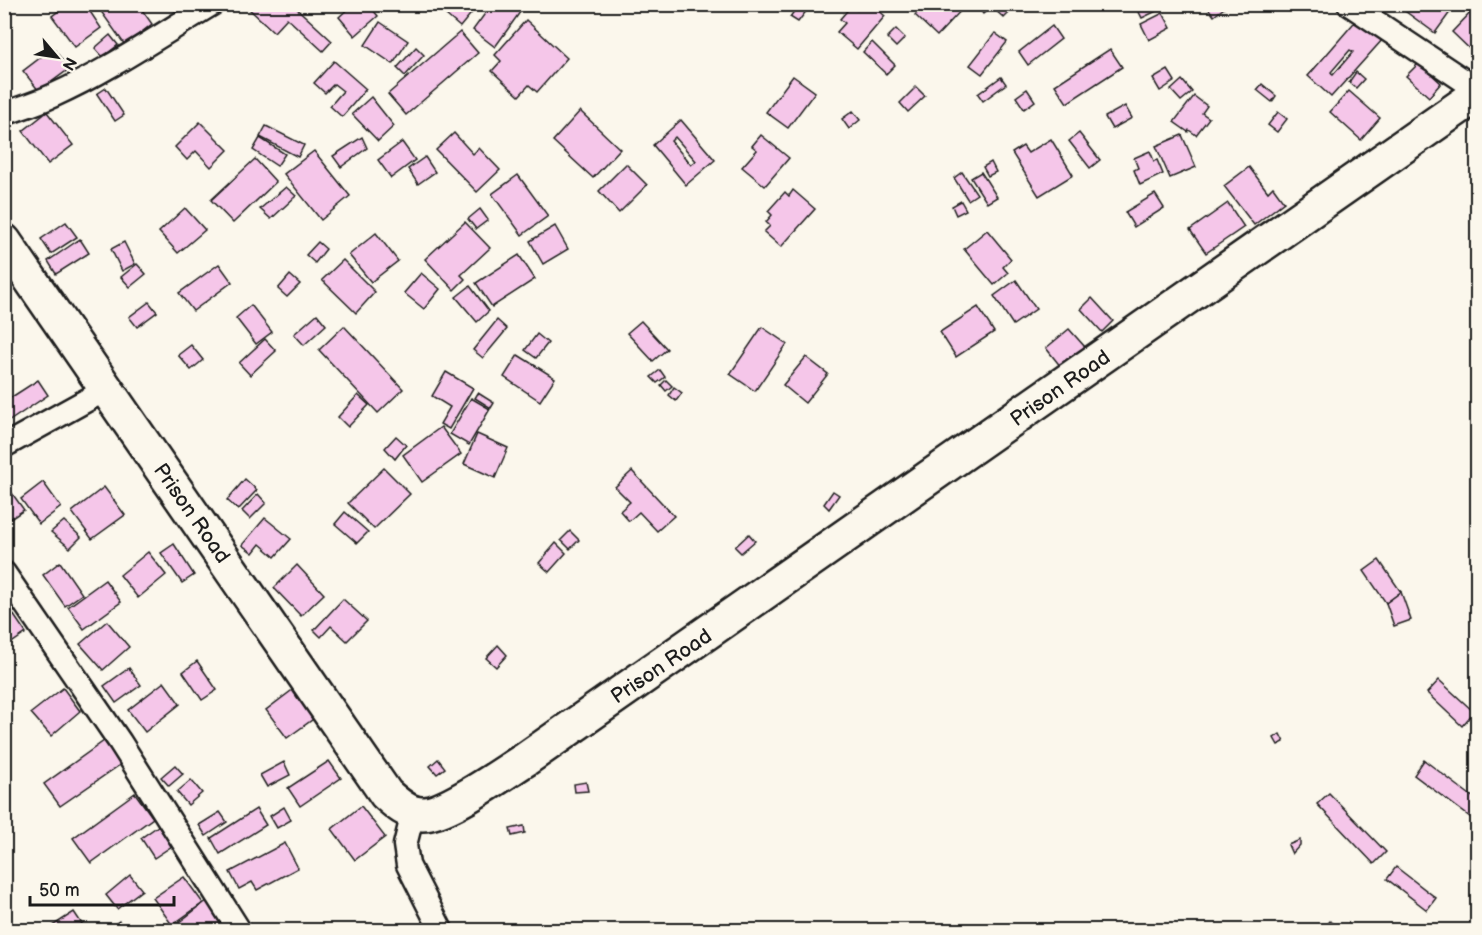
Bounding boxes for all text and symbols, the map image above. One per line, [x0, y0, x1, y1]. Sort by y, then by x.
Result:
north arrow [27, 27, 87, 87]
text: N [58, 54, 80, 73]
street label: Prison Road [1005, 345, 1115, 432]
street label: Prison Road [148, 458, 235, 568]
street label: Prison Road [606, 624, 716, 709]
scale bar [30, 869, 174, 907]
text: 50 m [39, 880, 80, 901]

